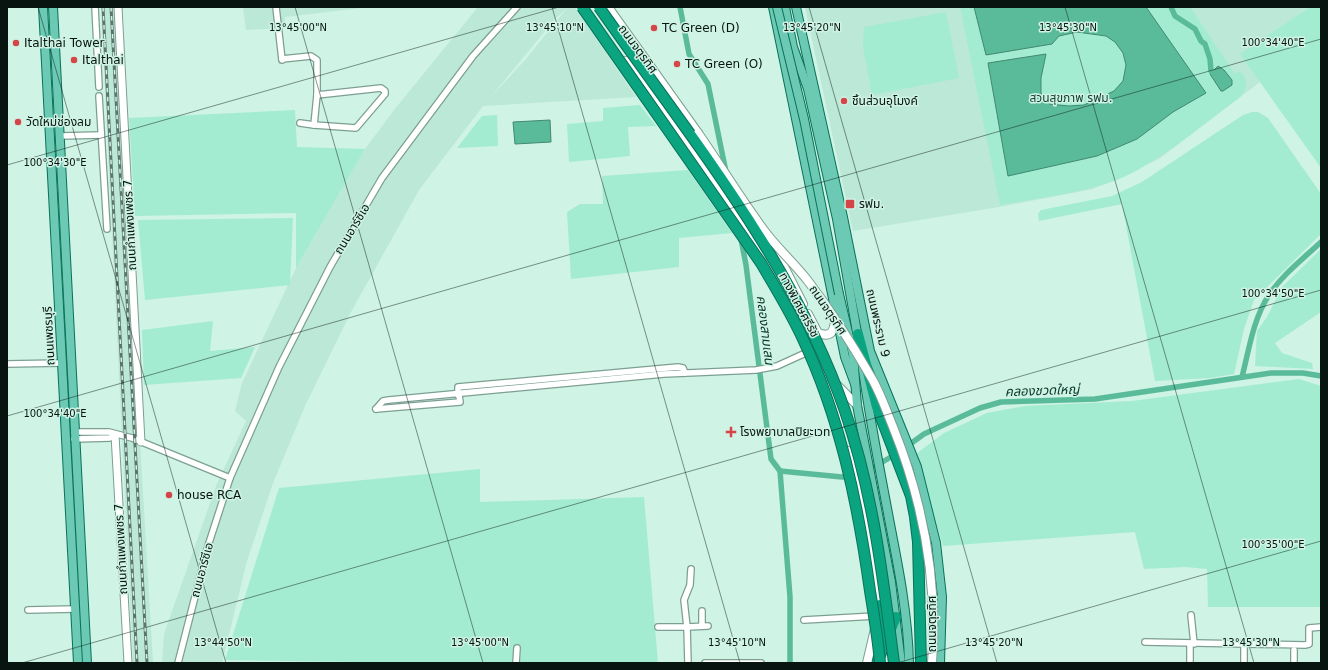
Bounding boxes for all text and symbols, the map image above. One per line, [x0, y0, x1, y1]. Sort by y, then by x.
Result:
place label: TC Green (D) [661, 21, 740, 35]
text: 13°45'00"N [269, 22, 327, 33]
text: 13°45'10"N [526, 22, 584, 33]
street label: ถนนจตุรทิศ [616, 22, 660, 76]
text: 13°45'20"N [783, 22, 841, 33]
text: 13°45'30"N [1039, 22, 1097, 33]
marker: TC Green (D) [649, 23, 659, 33]
place label: Italthai Tower [24, 36, 105, 50]
text: 100°34'40"E [1241, 37, 1305, 48]
marker: Italthai Tower [11, 38, 21, 48]
place label: Italthai [82, 53, 124, 67]
marker: Italthai [69, 55, 79, 65]
place label: TC Green (O) [684, 57, 763, 71]
marker: TC Green (O) [672, 59, 682, 69]
park label: สวนสุขภาพ รฟม. [1029, 91, 1113, 105]
place label: ชิ้นส่วนอุโมงค์ [852, 93, 918, 108]
marker: ชิ้นส่วนอุโมงค์ [839, 96, 849, 106]
place label: วัดใหม่ช่องลม [26, 115, 91, 129]
marker: วัดใหม่ช่องลม [13, 117, 23, 127]
text: 100°34'30"E [23, 157, 87, 168]
street label: ถนนกำแพงเพชร 7 [121, 179, 139, 271]
place label: รฟม. [859, 197, 884, 211]
marker: รฟม. [844, 198, 856, 210]
street label: ถนนอาร์ซีเอ [331, 201, 373, 257]
street label: ทางพิเศษศรีรัช [776, 270, 822, 340]
street label: ถนนจตุรทิศ [806, 283, 850, 337]
street label: ถนนพระราม 9 [863, 287, 893, 359]
text: 100°34'50"E [1241, 288, 1305, 299]
water label: คลองสามเสน [754, 295, 777, 367]
street label: ถนนเพชรบุรี [40, 306, 58, 366]
water label: คลองชวดใหญ่ [1004, 382, 1082, 399]
text: 100°34'40"E [23, 408, 87, 419]
place label: โรงพยาบาลปิยะเวท [740, 425, 830, 439]
marker: โรงพยาบาลปิยะเวท [725, 426, 737, 438]
place label: house RCA [177, 488, 242, 502]
marker: house RCA [164, 490, 174, 500]
street label: ถนนกำแพงเพชร 7 [112, 503, 130, 595]
text: 100°35'00"E [1241, 539, 1305, 550]
street label: ถนนอาร์ซีเอ [188, 541, 216, 599]
street label: ถนนจตุรทิศ [925, 596, 939, 652]
text: 13°44'50"N [194, 637, 252, 648]
text: 13°45'00"N [451, 637, 509, 648]
text: 13°45'10"N [708, 637, 766, 648]
text: 13°45'20"N [965, 637, 1023, 648]
text: 13°45'30"N [1222, 637, 1280, 648]

